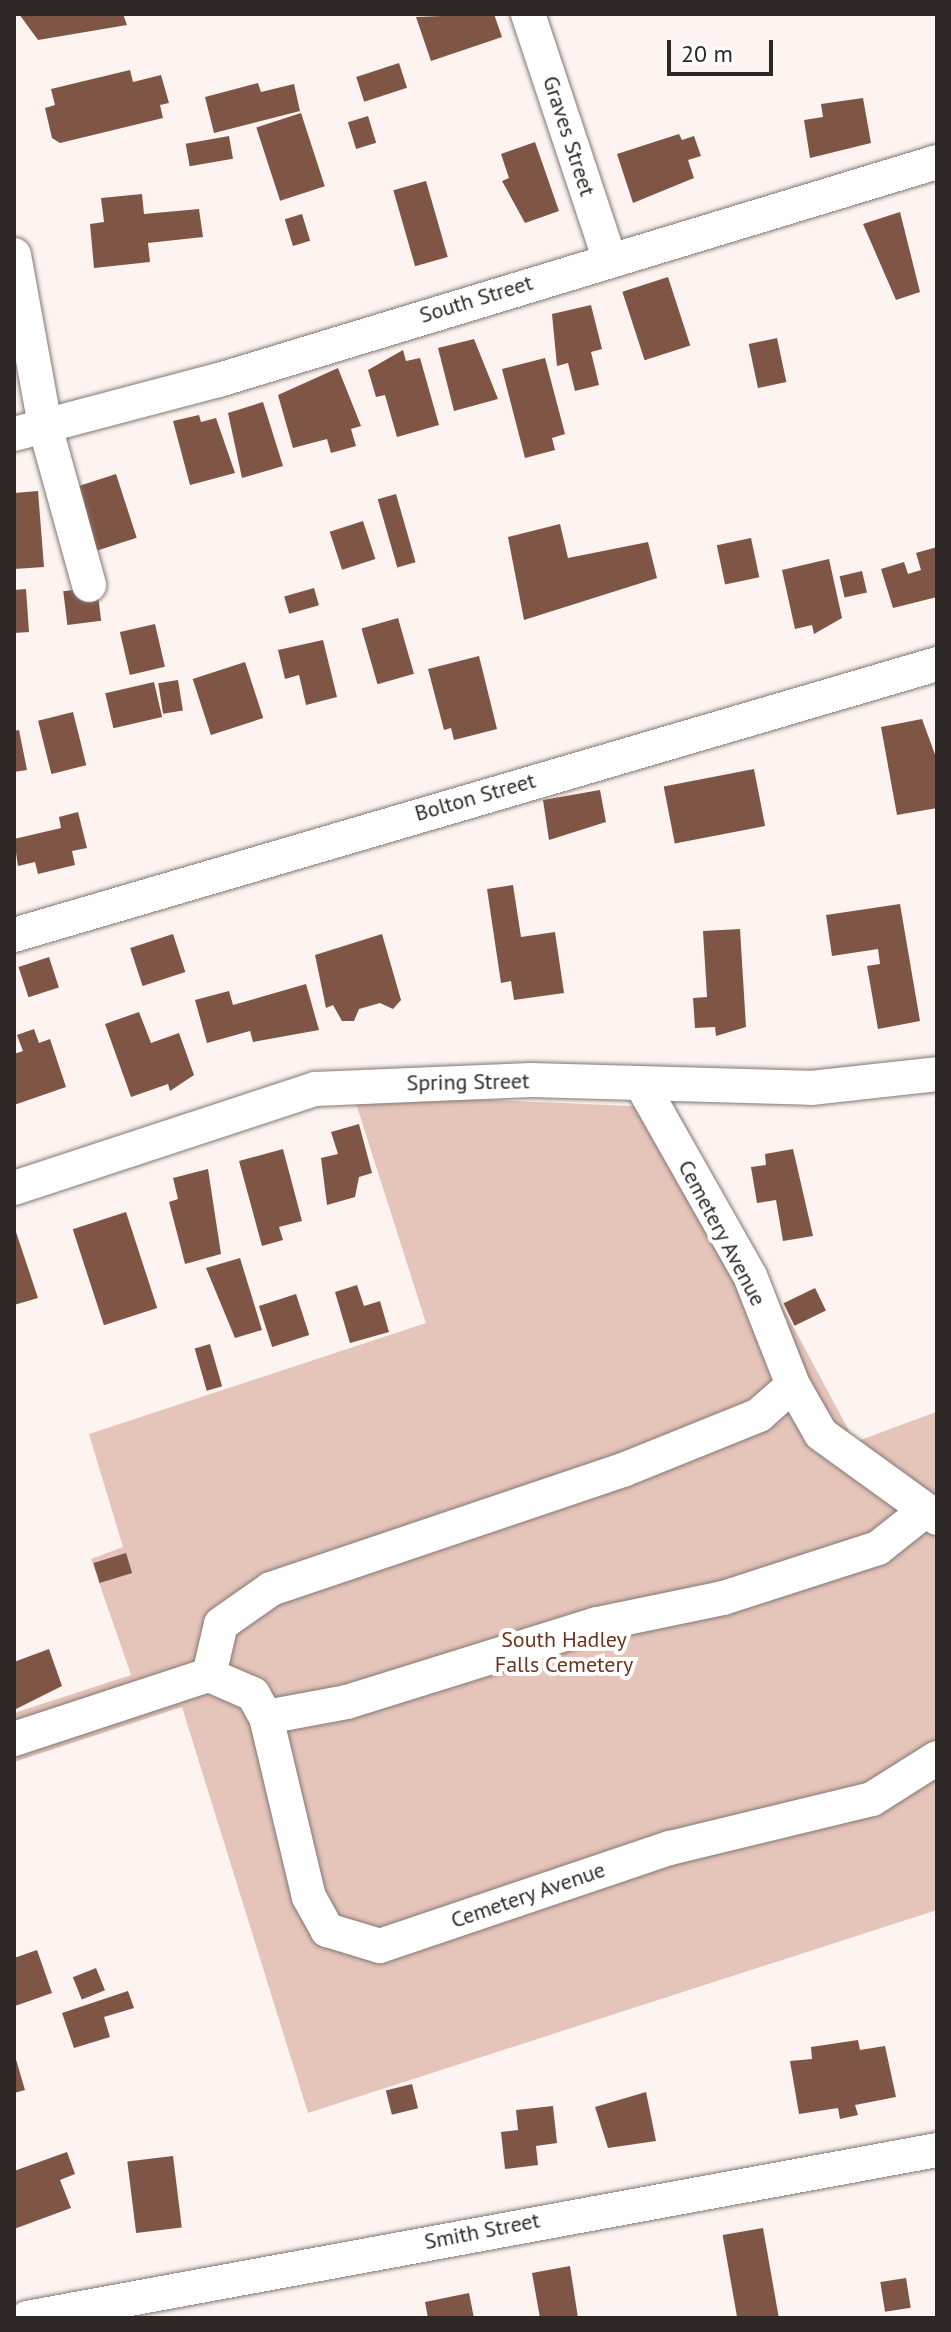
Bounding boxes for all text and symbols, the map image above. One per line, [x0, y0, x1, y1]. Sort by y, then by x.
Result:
scale bar [671, 24, 777, 74]
text: 20 m [681, 38, 733, 69]
street label: Graves Street [537, 73, 601, 199]
street label: South Street [416, 269, 536, 329]
street label: Bolton Street [412, 767, 538, 827]
street label: Spring Street [406, 1068, 530, 1096]
street label: Cemetery Avenue [672, 1155, 772, 1311]
park label: South Hadley Falls Cemetery [495, 1626, 633, 1678]
street label: Cemetery Avenue [447, 1856, 609, 1934]
street label: Smith Street [422, 2207, 542, 2255]

